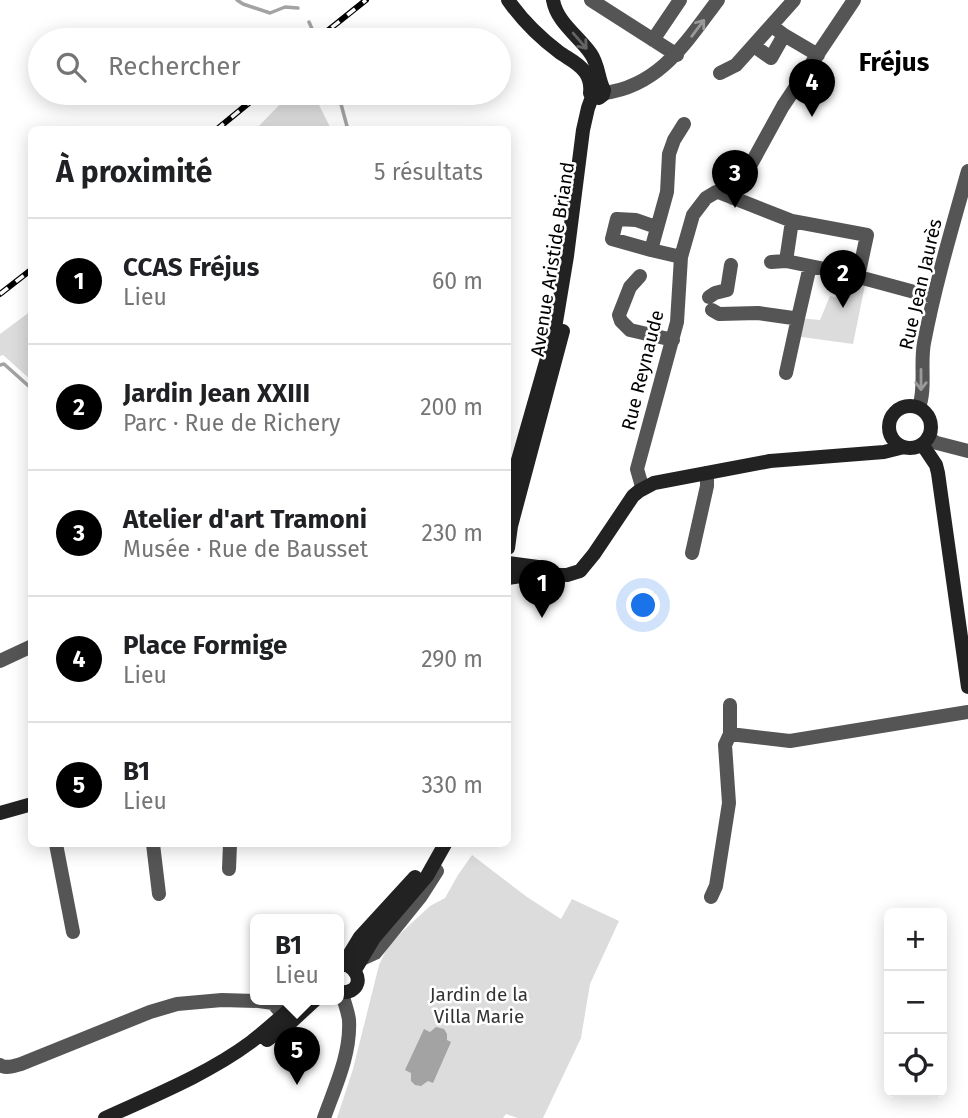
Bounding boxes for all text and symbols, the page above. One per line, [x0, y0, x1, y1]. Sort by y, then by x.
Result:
one-way arrow [690, 19, 705, 37]
search box [28, 28, 511, 105]
one-way arrow [572, 32, 588, 50]
district label: Fréjus [859, 47, 930, 78]
icon: search [52, 48, 90, 86]
text: Rechercher [108, 51, 240, 82]
pin: 4 [789, 59, 835, 117]
pin: 3 [712, 150, 758, 208]
text: À proximité [56, 154, 212, 190]
text: 5 résultats [374, 158, 483, 186]
street label: Avenue Aristide Briand [526, 160, 579, 358]
street label: Rue Jean Jaurès [894, 216, 947, 352]
pin: 2 [820, 250, 866, 308]
text: CCAS Fréjus [123, 252, 259, 283]
text: 1 [74, 267, 84, 295]
text: 60 m [432, 267, 483, 295]
text: Lieu [123, 283, 167, 311]
street label: Rue Reynaude [616, 308, 669, 433]
one-way arrow [914, 369, 928, 392]
text: Jardin Jean XXIII [123, 378, 310, 409]
text: 2 [73, 393, 85, 421]
text: 200 m [420, 393, 483, 421]
text: Parc · Rue de Richery [123, 409, 340, 437]
text: Atelier d'art Tramoni [123, 504, 367, 535]
text: 3 [73, 519, 85, 547]
text: 230 m [422, 519, 483, 547]
text: Musée · Rue de Bausset [123, 535, 368, 563]
pin: 1 [519, 560, 565, 618]
your location [626, 588, 660, 622]
text: Place Formige [123, 630, 287, 661]
text: 4 [73, 645, 86, 673]
text: 290 m [421, 645, 483, 673]
text: Lieu [123, 661, 167, 689]
text: B1 [123, 756, 150, 787]
text: 5 [73, 771, 85, 799]
text: 330 m [421, 771, 483, 799]
text: Lieu [123, 787, 167, 815]
map controls [884, 908, 947, 1097]
button: + [884, 908, 947, 971]
popup [250, 914, 344, 1005]
text: B1 [275, 930, 302, 961]
text: Lieu [275, 961, 319, 989]
button: − [884, 971, 947, 1034]
park label: Jardin de la Villa Marie [430, 983, 528, 1028]
pin: 5 [274, 1027, 320, 1085]
button: locate [884, 1034, 947, 1097]

